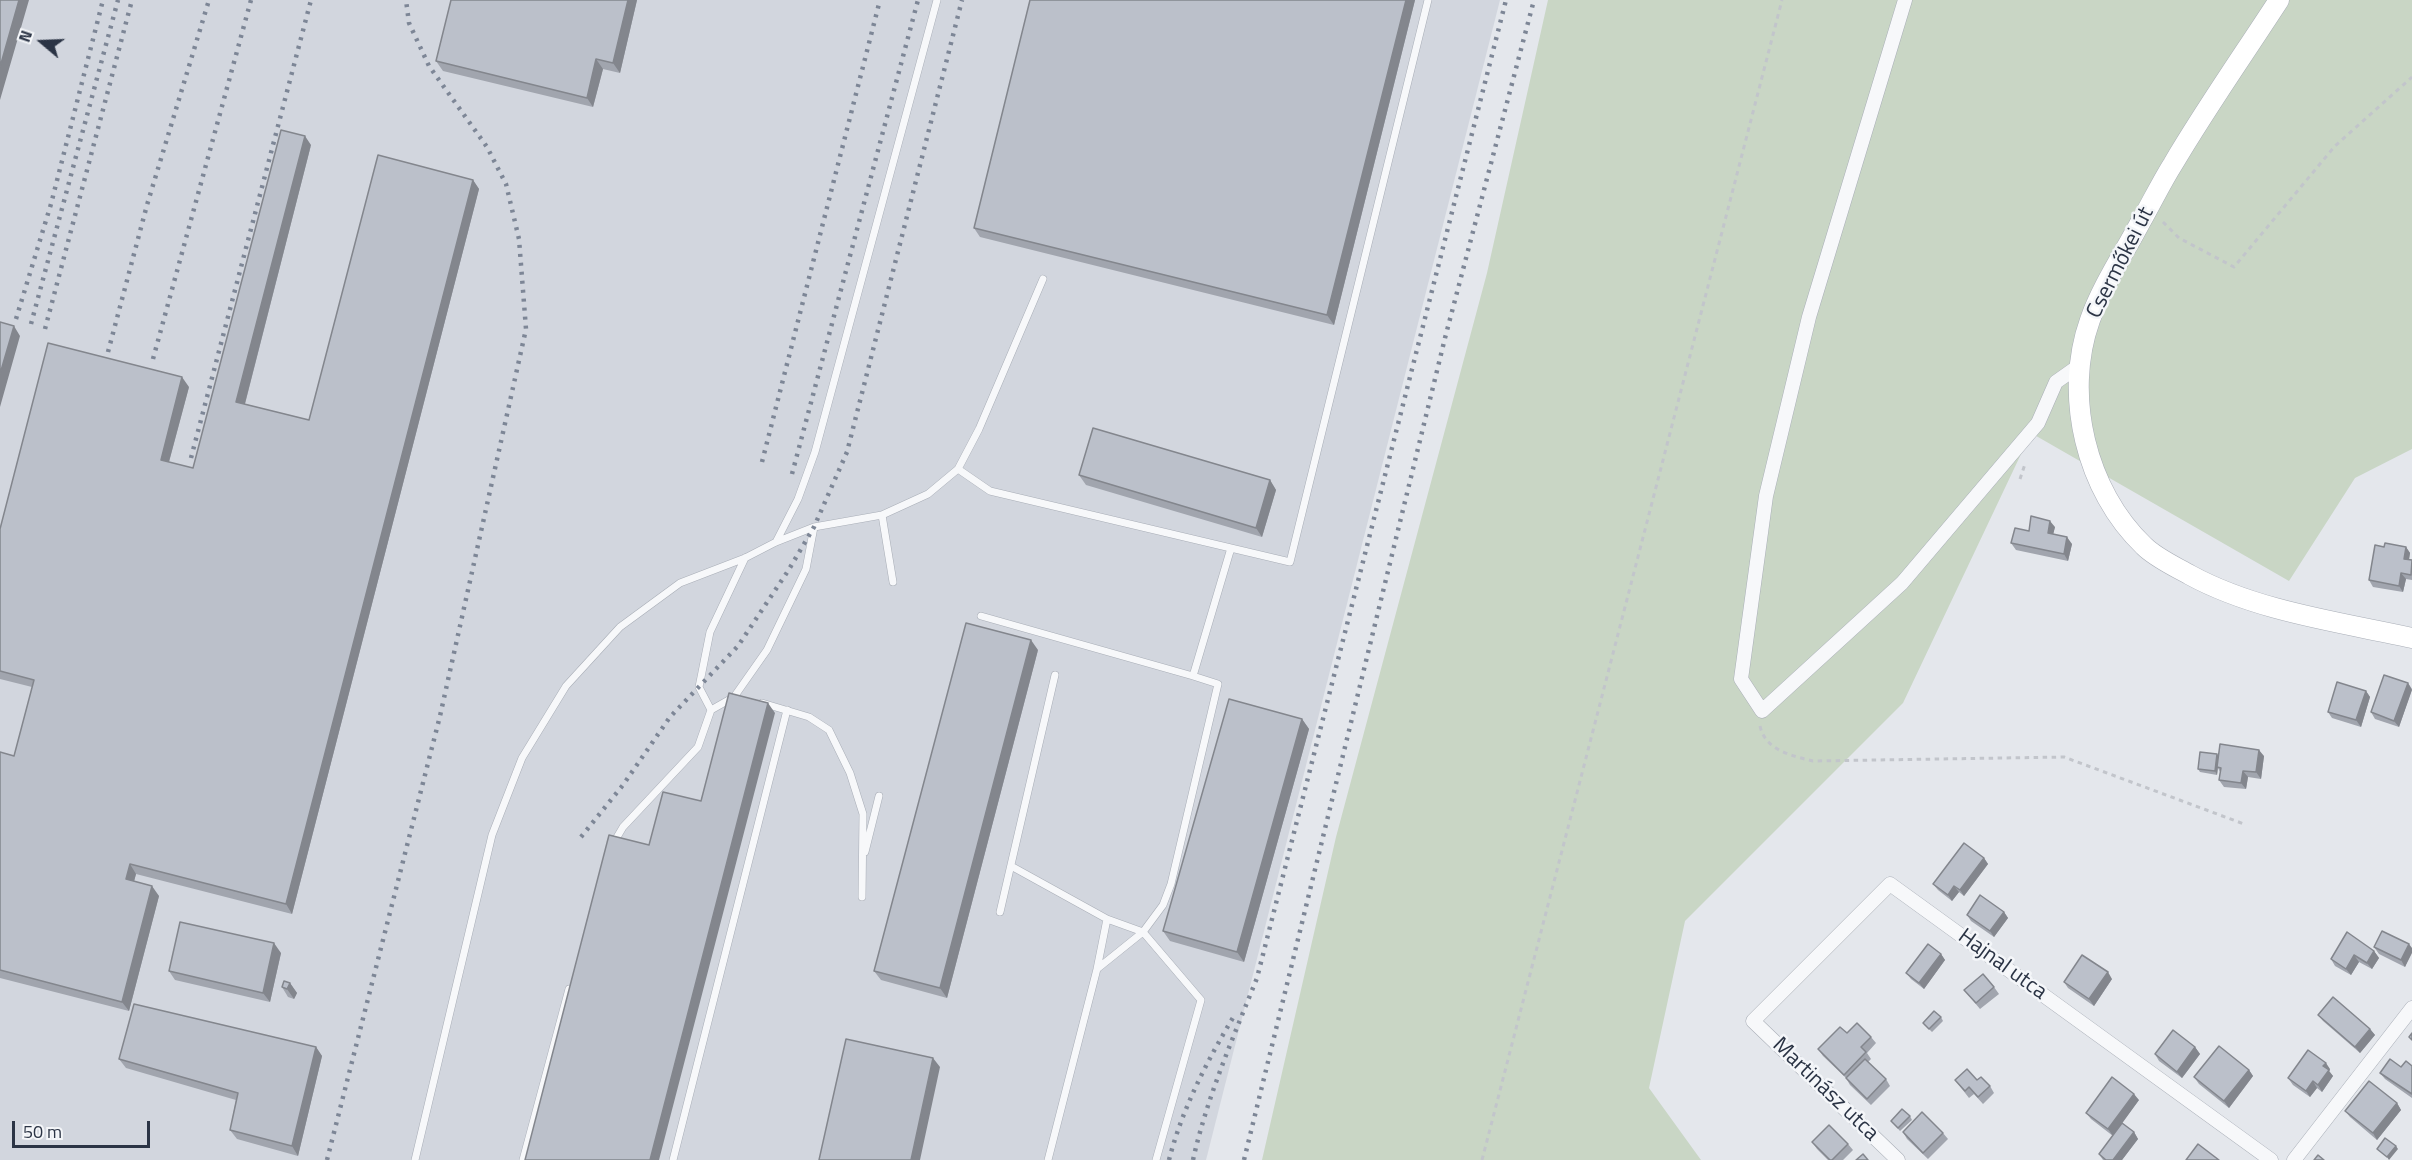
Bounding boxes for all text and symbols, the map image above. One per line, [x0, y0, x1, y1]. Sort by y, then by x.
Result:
north arrow [12, 12, 72, 72]
text: N [12, 27, 38, 45]
street label: Csermőkei út [2082, 203, 2160, 323]
street label: Hajnal utca [1952, 924, 2052, 1006]
street label: Martinász utca [1766, 1033, 1884, 1147]
scale bar [15, 1109, 153, 1147]
text: 50 m [23, 1118, 62, 1145]

